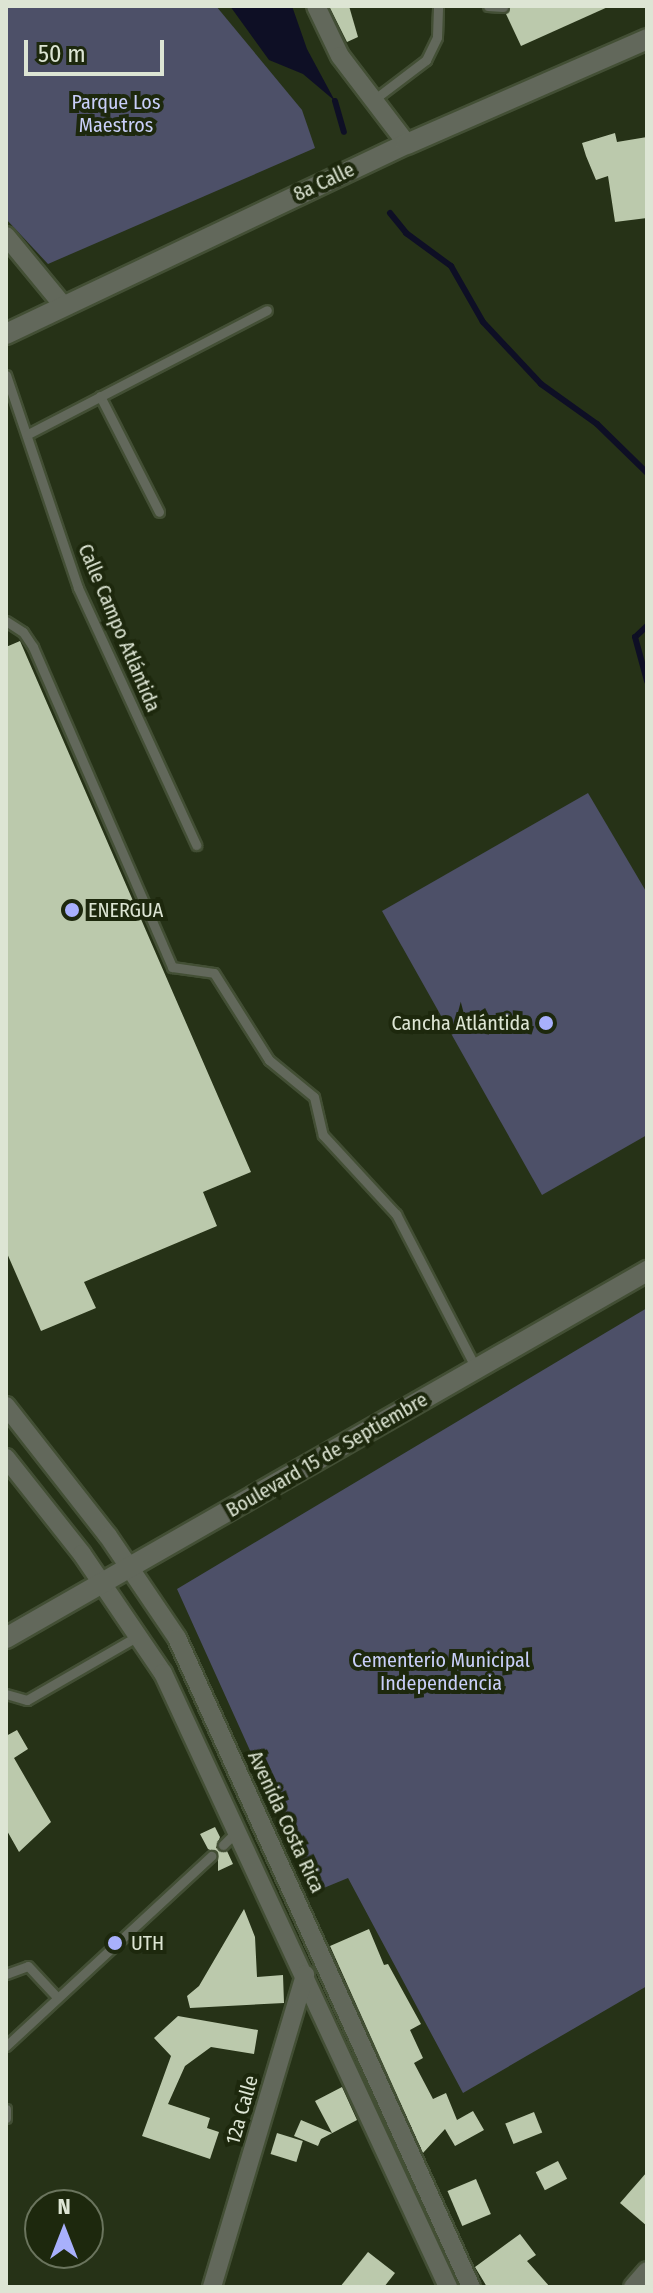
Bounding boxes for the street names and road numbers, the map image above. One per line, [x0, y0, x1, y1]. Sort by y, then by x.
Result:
street label: 8a Calle [290, 158, 358, 206]
street label: Calle Campo Atlántida [73, 540, 165, 716]
street label: Boulevard 15 de Septiembre [222, 1388, 432, 1522]
street label: Avenida Costa Rica [243, 1747, 329, 1897]
street label: 12a Calle [221, 2073, 263, 2147]

